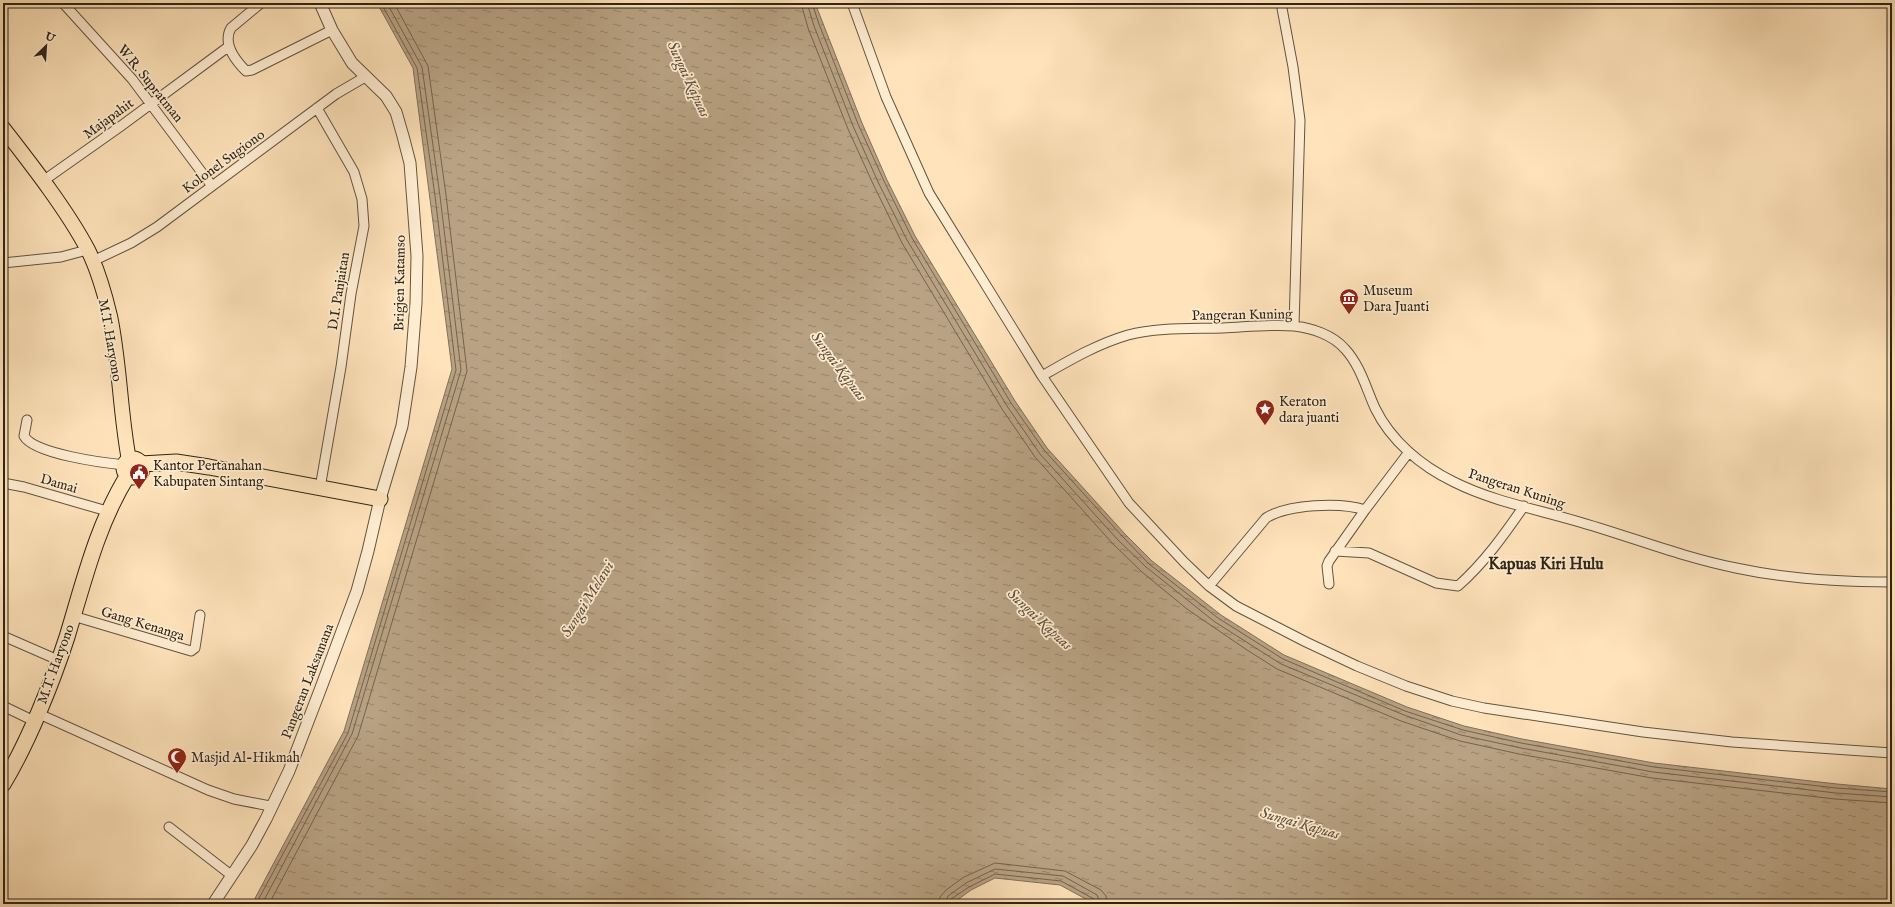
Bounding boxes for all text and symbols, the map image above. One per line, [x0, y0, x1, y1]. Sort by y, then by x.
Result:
north arrow [26, 26, 66, 66]
text: U [42, 29, 58, 46]
water label: Sungai Kapuas [662, 38, 715, 121]
street label: W.R. Supratman [113, 41, 187, 127]
street label: Majapahit [80, 94, 138, 143]
street label: Kolonel Sugiono [179, 126, 269, 198]
street label: Brigjen Katamso [390, 234, 410, 331]
street label: D.I. Panjaitan [324, 250, 354, 332]
place label: Museum Dara Juanti [1363, 282, 1429, 316]
museum icon: Museum Dara Juanti [1338, 287, 1360, 315]
street label: M.T. Haryono [94, 297, 126, 383]
street label: Pangeran Kuning [1191, 305, 1293, 325]
water label: Sungai Kapuas [806, 328, 871, 406]
place label: Keraton dara juanti [1279, 393, 1340, 427]
place icon: Keraton dara juanti [1254, 398, 1276, 426]
place label: Kantor Pertanahan Kabupaten Sintang [153, 457, 264, 491]
public building icon: Kantor Pertanahan Kabupaten Sintang [128, 462, 150, 490]
street label: Pangeran Kuning [1466, 465, 1568, 513]
street label: Damai [38, 470, 80, 498]
district label: Kapuas Kiri Hulu [1488, 555, 1604, 575]
water label: Sungai Melawi [557, 556, 620, 641]
water label: Sungai Kapuas [1003, 585, 1077, 655]
street label: Gang Kenanga [99, 603, 188, 645]
street label: Pangeran Laksamana [278, 620, 339, 742]
street label: M.T. Haryono [33, 622, 79, 707]
mosque icon: Masjid Al-Hikmah [166, 746, 188, 774]
place label: Masjid Al-Hikmah [191, 749, 301, 767]
water label: Sungai Kapuas [1258, 803, 1342, 845]

